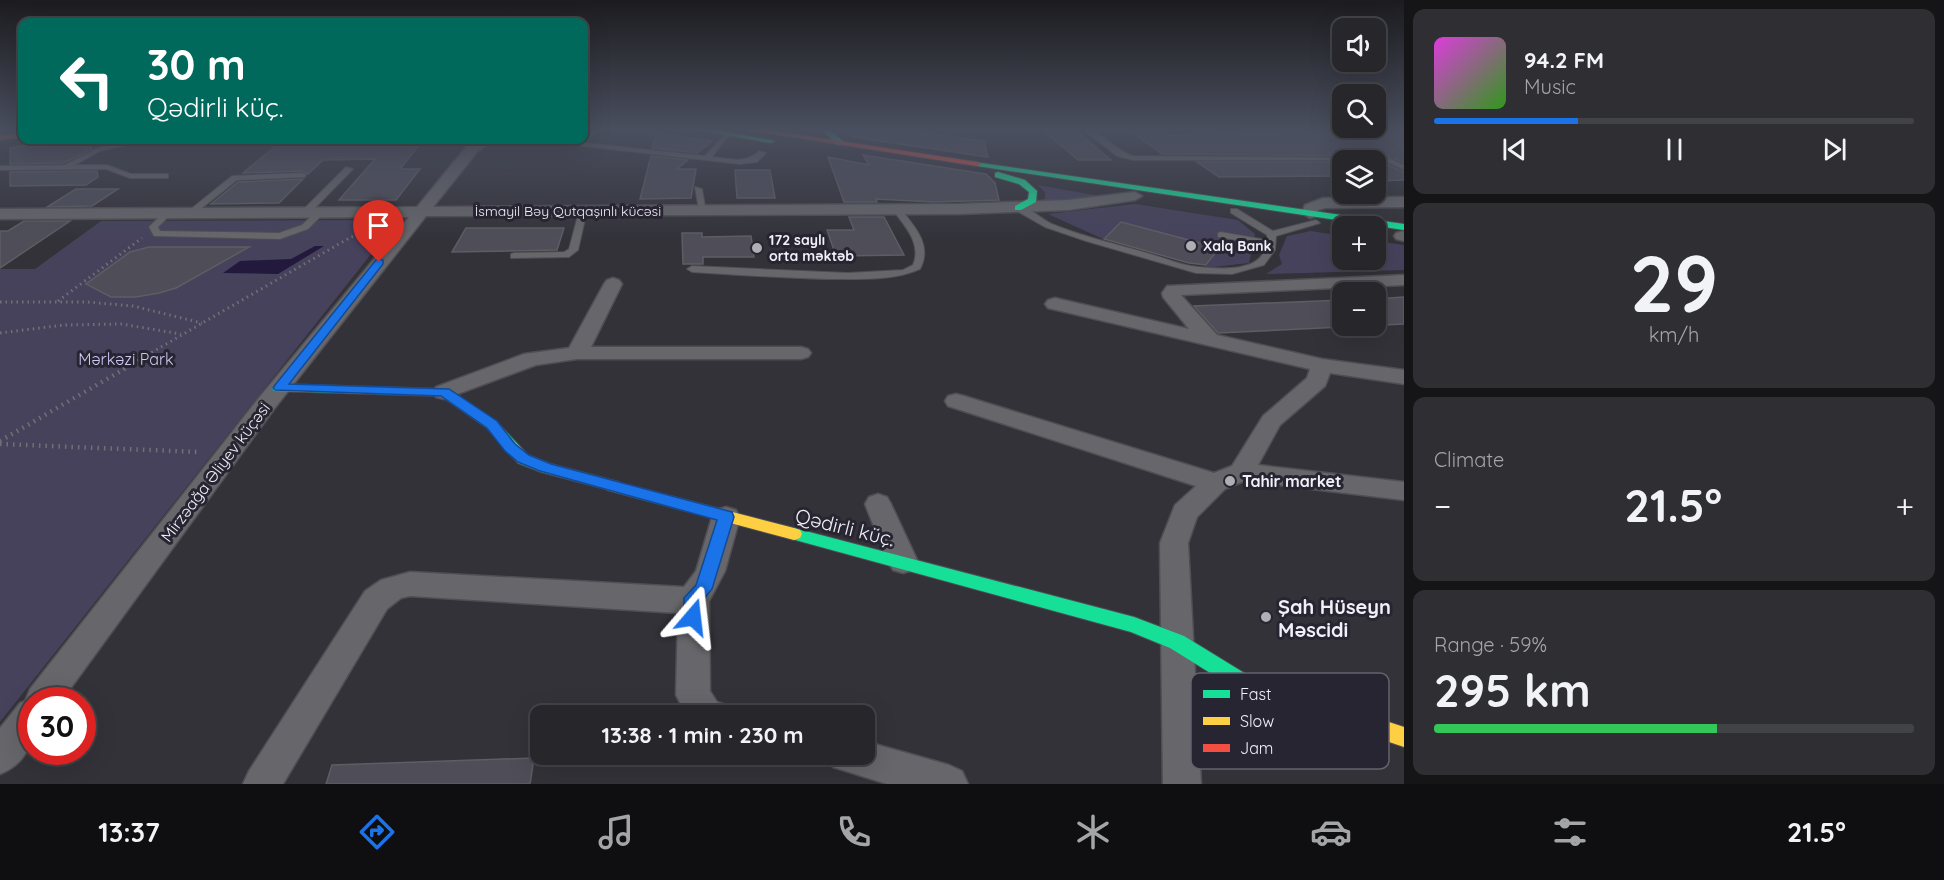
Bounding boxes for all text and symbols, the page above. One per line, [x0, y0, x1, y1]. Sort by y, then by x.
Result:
map controls [1332, 18, 1386, 336]
button: sound [1332, 18, 1386, 72]
text: 30 m [147, 38, 246, 91]
icon: left [48, 42, 126, 120]
text: 94.2 FM [1524, 46, 1604, 74]
text: Music [1524, 74, 1576, 99]
button: search [1332, 84, 1386, 138]
text: Qədirli küç. [147, 90, 284, 124]
icon: previous [1498, 133, 1531, 166]
icon: pause [1658, 133, 1691, 166]
icon: next [1818, 133, 1851, 166]
button: layers [1332, 150, 1386, 204]
pin [353, 200, 404, 262]
street label: İsmayil Bəy Qutqaşınlı kücəsi [475, 202, 661, 220]
icon: arrive [362, 209, 395, 242]
button: + [1332, 216, 1386, 270]
place label: 172 saylı orta məktəb [769, 231, 854, 265]
text: 29 [1630, 234, 1718, 332]
place label: Xalq Bank [1203, 237, 1272, 255]
marker: Xalq Bank [1184, 239, 1198, 253]
marker: 172 saylı orta məktəb [750, 241, 764, 255]
button: − [1332, 282, 1386, 336]
text: km/h [1649, 322, 1699, 347]
park label: Mərkəzi Park [78, 349, 174, 369]
street label: Mirzəağa Əliyev küçəsi [156, 398, 274, 546]
text: Climate [1434, 447, 1504, 472]
place label: Tahir market [1242, 471, 1342, 491]
marker: Tahir market [1223, 474, 1237, 488]
text: 21.5° [1624, 477, 1722, 533]
text: − [1434, 485, 1451, 526]
text: + [1895, 485, 1914, 526]
street label: Qədirli küç. [793, 503, 897, 551]
position arrow [661, 585, 725, 649]
place label: Şah Hüseyn Məscidi [1278, 594, 1391, 642]
marker: Şah Hüseyn Məscidi [1259, 610, 1273, 624]
text: Range · 59% [1434, 632, 1547, 657]
text: 295 km [1434, 662, 1591, 718]
legend [1191, 673, 1389, 769]
text: Fast [1240, 684, 1271, 704]
speed limit sign: 30 [18, 687, 96, 765]
text: Slow [1240, 711, 1274, 731]
text: 13:38 · 1 min · 230 m [601, 721, 804, 749]
text: Jam [1240, 738, 1273, 758]
icon: directions [356, 811, 398, 853]
icon: music [595, 811, 637, 853]
icon: phone [833, 811, 875, 853]
icon: climate [1072, 811, 1114, 853]
icon: car [1310, 811, 1352, 853]
icon: filters [1549, 811, 1591, 853]
text: 13:37 [98, 815, 160, 849]
text: 21.5° [1787, 815, 1846, 849]

